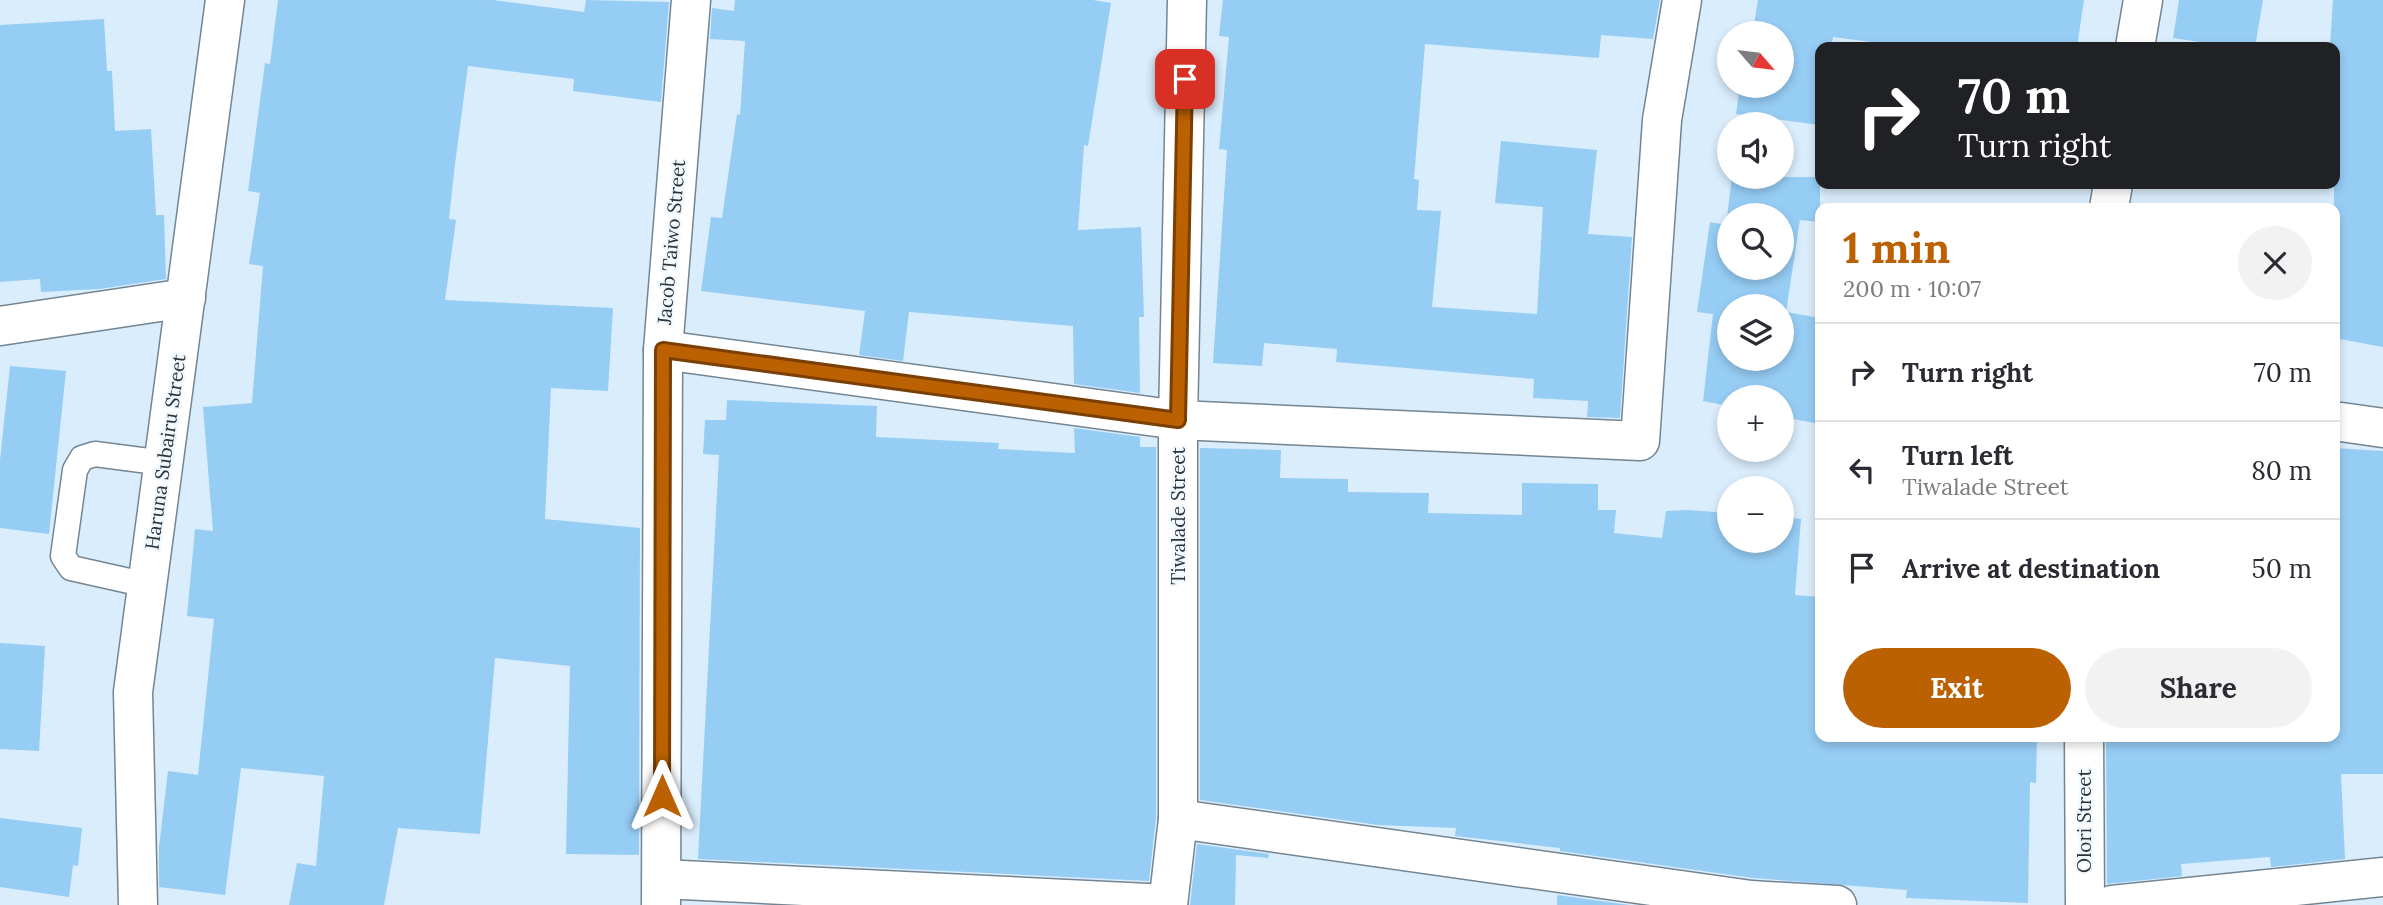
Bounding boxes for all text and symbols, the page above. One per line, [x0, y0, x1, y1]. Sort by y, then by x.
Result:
north arrow [1717, 21, 1794, 98]
map controls [1717, 21, 1794, 553]
pin [1155, 49, 1215, 109]
icon: arrive [1166, 60, 1204, 98]
text: 70 m [1958, 64, 2070, 126]
icon: right [1843, 70, 1934, 161]
button: sound [1717, 112, 1794, 189]
text: Turn right [1958, 125, 2111, 166]
street label: Jacob Taiwo Street [652, 158, 690, 326]
button: search [1717, 203, 1794, 280]
text: 1 min [1843, 221, 1950, 275]
button: close [2238, 226, 2312, 300]
text: 200 m · 10:07 [1843, 274, 1981, 303]
button: layers [1717, 294, 1794, 371]
street label: Haruna Subairu Street [139, 352, 191, 551]
icon: right [1843, 353, 1881, 391]
text: Turn right [1902, 356, 2033, 389]
text: 70 m [2254, 356, 2312, 389]
button: + [1717, 385, 1794, 462]
text: Turn left [1902, 439, 2013, 472]
street label: Tiwalade Street [1166, 446, 1190, 585]
icon: left [1843, 451, 1881, 489]
text: 80 m [2251, 454, 2312, 487]
text: Tiwalade Street [1902, 472, 2069, 501]
button: − [1717, 476, 1794, 553]
icon: arrive [1843, 549, 1881, 587]
text: Arrive at destination [1902, 552, 2160, 585]
text: 50 m [2252, 552, 2312, 585]
button: Exit [1843, 648, 2071, 728]
button: Share [2085, 648, 2312, 728]
position arrow [625, 759, 699, 833]
street label: Olori Street [2072, 768, 2096, 873]

